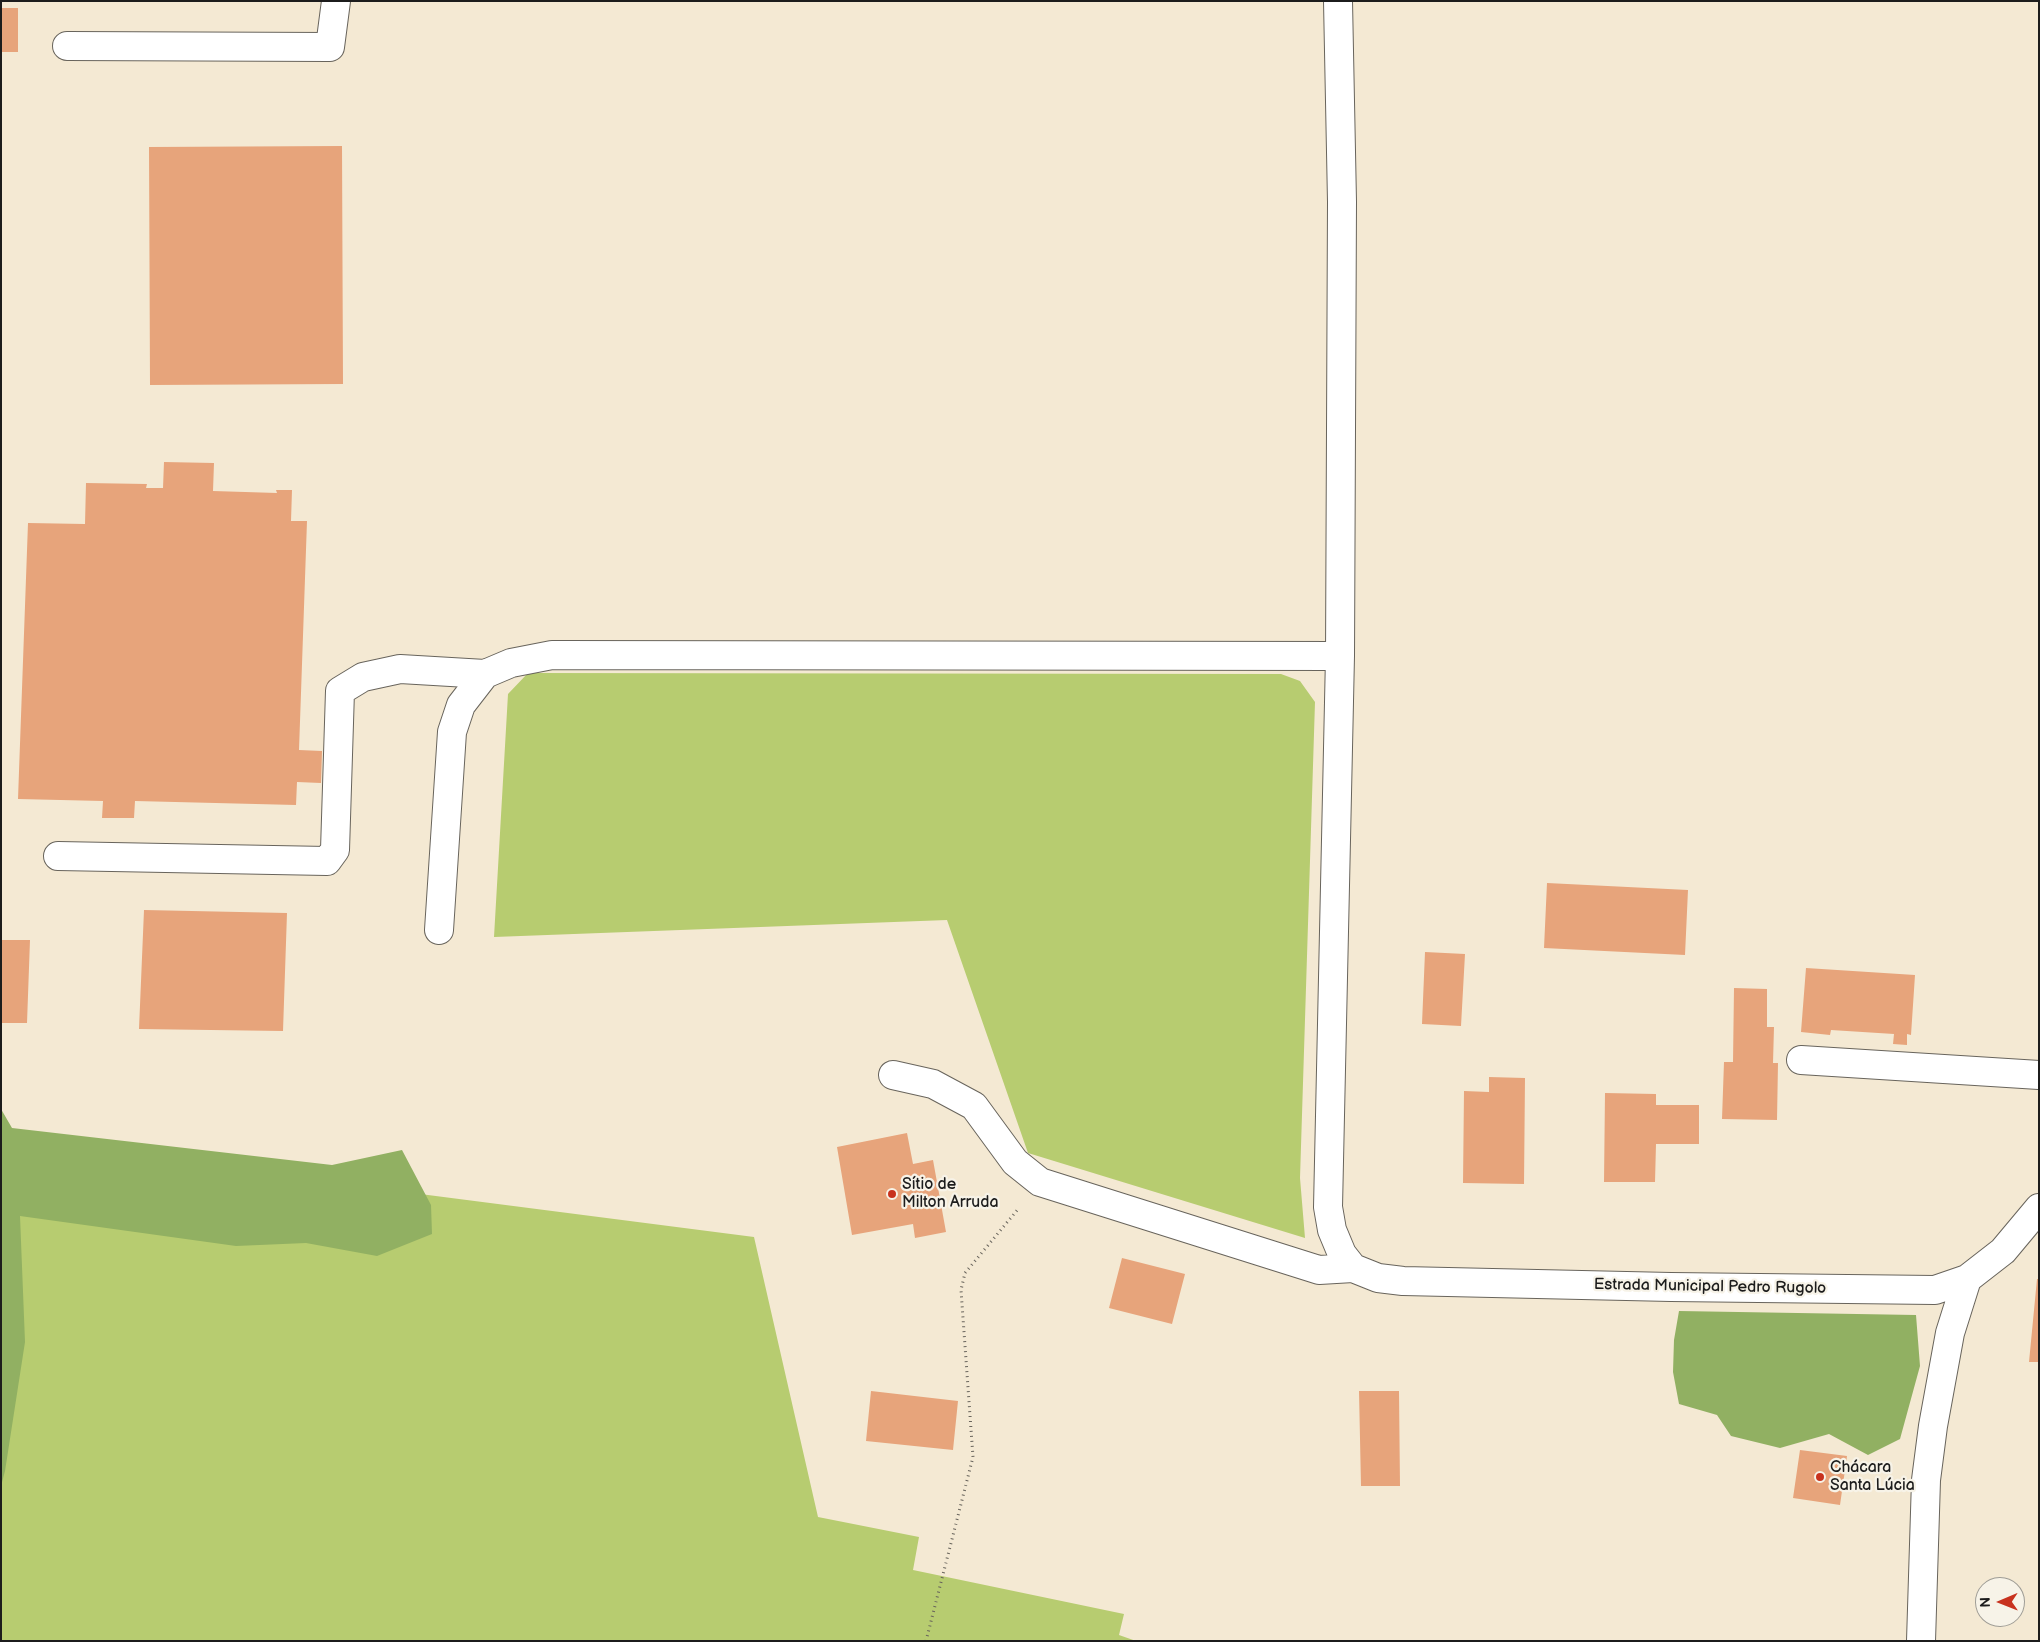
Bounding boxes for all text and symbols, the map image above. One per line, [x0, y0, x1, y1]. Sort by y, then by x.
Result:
place label: Sítio de Milton Arruda [902, 1175, 998, 1213]
marker: Sítio de Milton Arruda [886, 1188, 898, 1200]
street label: Estrada Municipal Pedro Rugolo [1594, 1275, 1826, 1299]
place label: Chácara Santa Lúcia [1830, 1458, 1915, 1496]
marker: Chácara Santa Lúcia [1814, 1471, 1826, 1483]
north arrow [1975, 1577, 2025, 1627]
text: N [1977, 1597, 1994, 1608]

